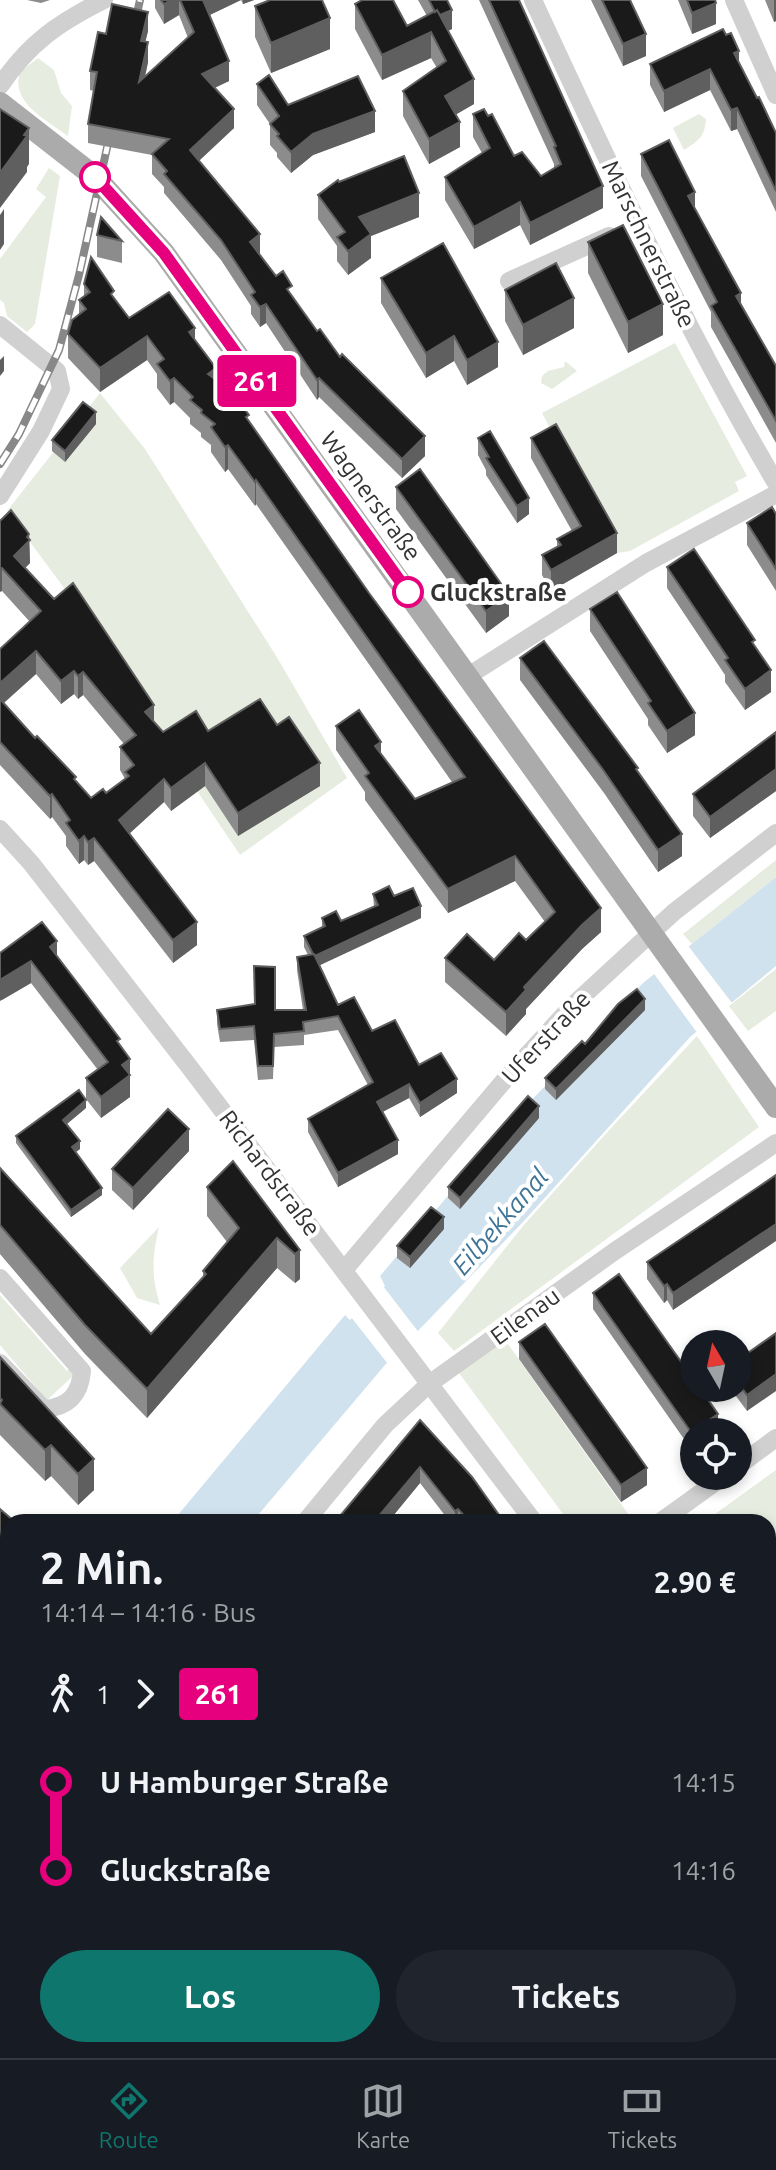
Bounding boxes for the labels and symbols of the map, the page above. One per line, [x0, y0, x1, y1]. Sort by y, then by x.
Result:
street label: Marschnerstraße [597, 156, 701, 332]
unlabelled marker [80, 162, 110, 192]
line badge: 261 [211, 355, 303, 407]
street label: Wagnerstraße [315, 426, 427, 566]
marker: Gluckstraße [393, 577, 423, 607]
place label: Gluckstraße [430, 579, 567, 606]
street label: Uferstraße [496, 985, 596, 1089]
street label: Richardstraße [214, 1105, 326, 1241]
water label: Eilbekkanal [446, 1162, 554, 1280]
street label: Eilenau [485, 1282, 565, 1350]
north arrow [680, 1330, 752, 1402]

